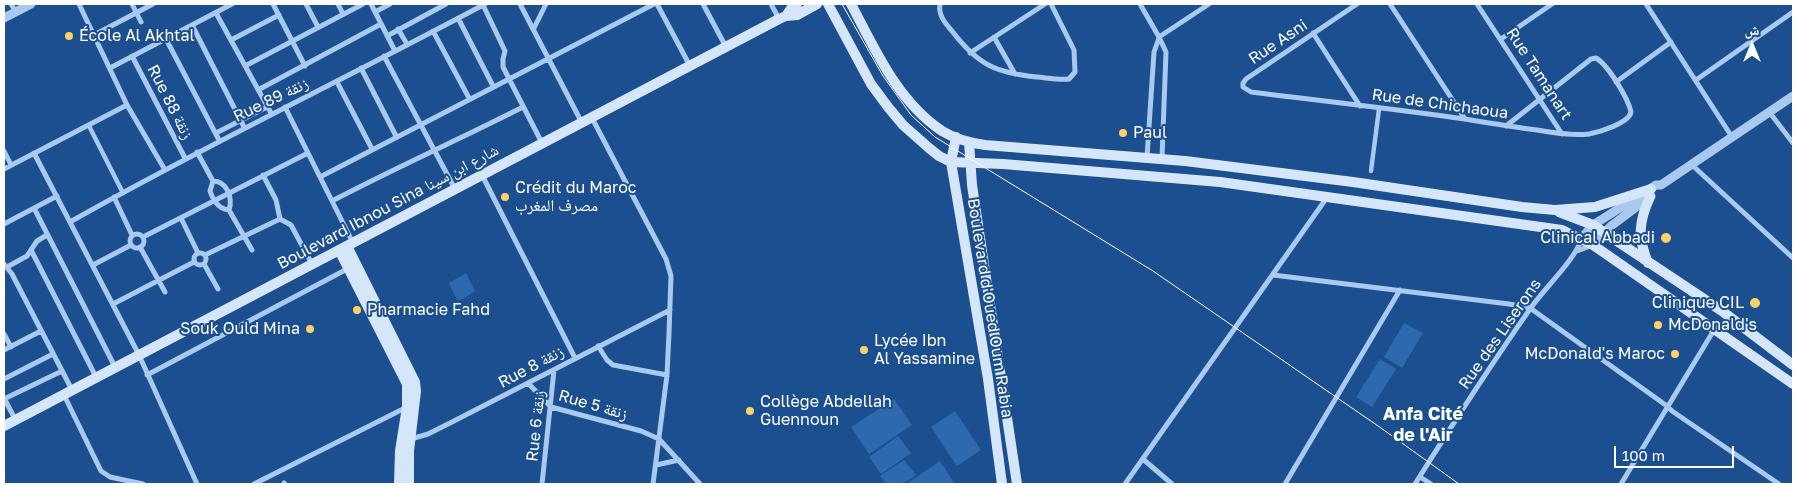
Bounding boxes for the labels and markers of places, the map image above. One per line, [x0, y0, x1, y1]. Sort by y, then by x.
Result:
place label: École Al Akhtal [79, 26, 195, 46]
marker: École Al Akhtal [63, 30, 75, 42]
place label: Paul [1133, 123, 1167, 143]
marker: Paul [1117, 127, 1129, 139]
place label: Crédit du Maroc مصرف المغرب [515, 178, 636, 216]
marker: Crédit du Maroc مصرف المغرب [499, 191, 511, 203]
place label: Clinical Abbadi [1540, 228, 1655, 248]
marker: Clinical Abbadi [1659, 231, 1673, 245]
place label: Clinique CIL [1652, 293, 1744, 313]
marker: Clinique CIL [1748, 296, 1762, 310]
place label: Pharmacie Fahd [367, 300, 490, 320]
marker: Pharmacie Fahd [351, 304, 363, 316]
place label: McDonald's [1668, 315, 1757, 335]
place label: Souk Ould Mina [180, 319, 300, 339]
marker: McDonald's [1652, 319, 1664, 331]
marker: Souk Ould Mina [304, 323, 316, 335]
place label: Lycée Ibn Al Yassamine [874, 331, 975, 369]
marker: Lycée Ibn Al Yassamine [858, 344, 870, 356]
place label: McDonald's Maroc [1525, 344, 1665, 364]
marker: McDonald's Maroc [1669, 348, 1681, 360]
place label: Collège Abdellah Guennoun [760, 392, 892, 430]
marker: Collège Abdellah Guennoun [744, 405, 756, 417]

